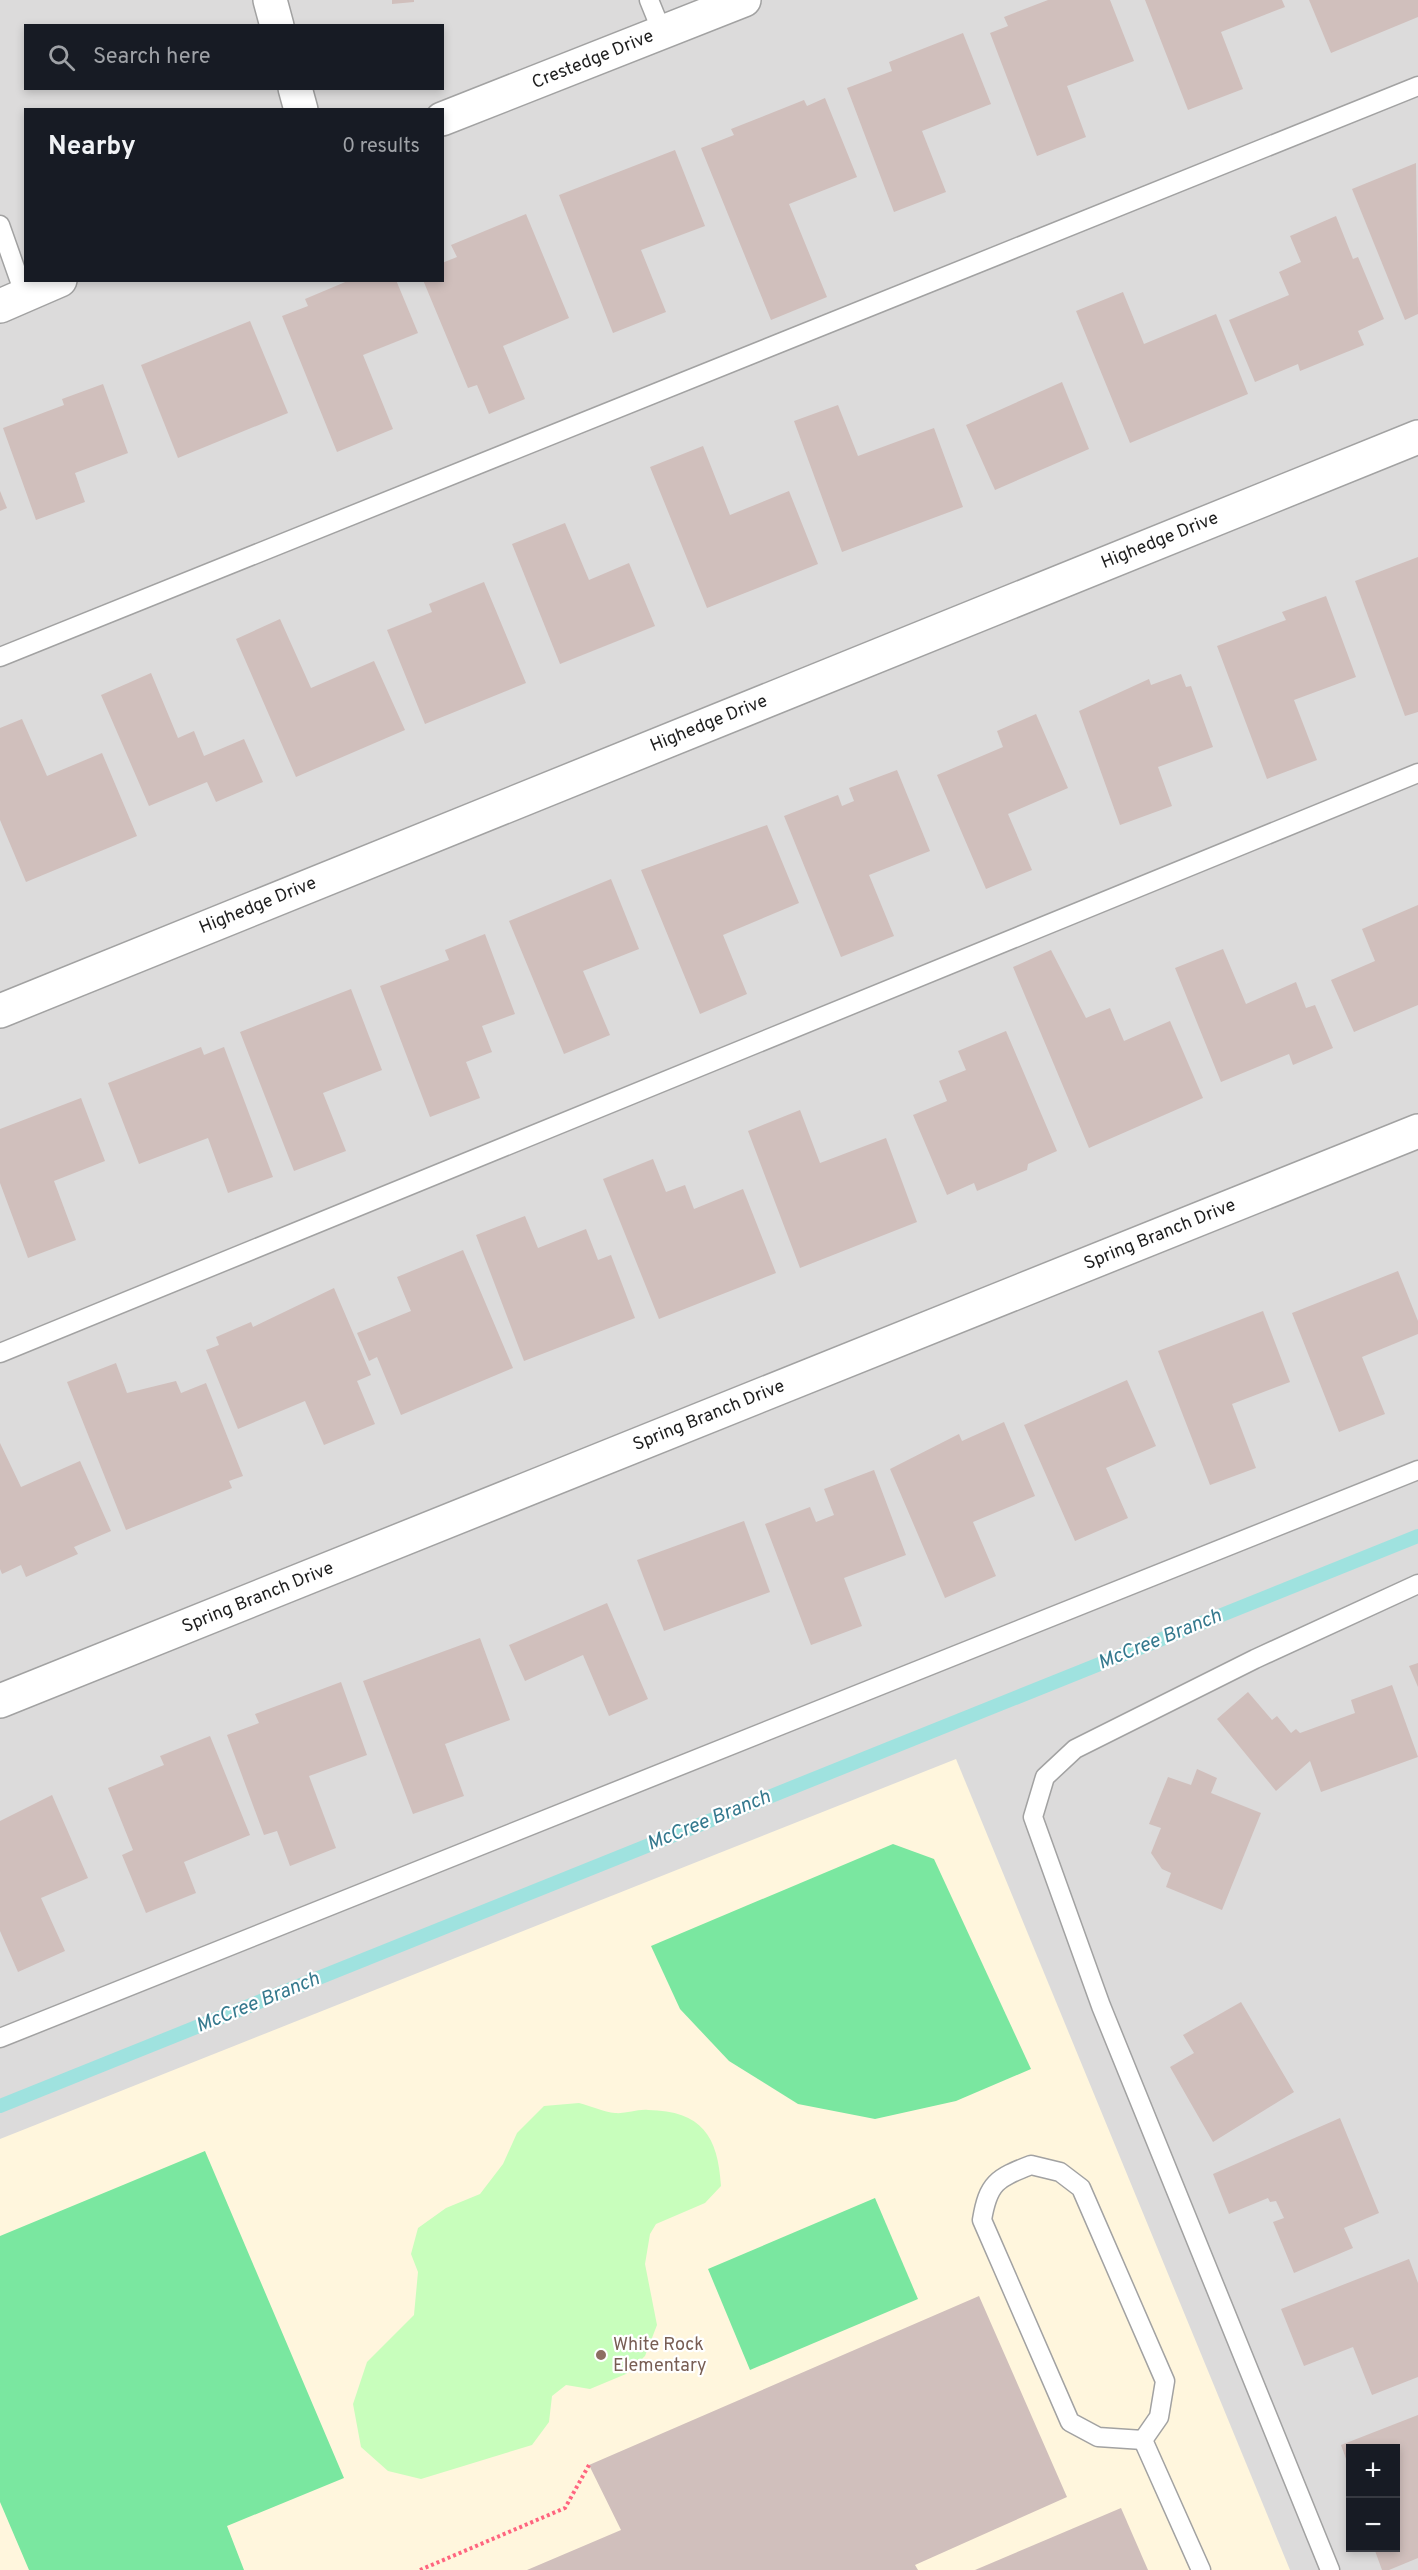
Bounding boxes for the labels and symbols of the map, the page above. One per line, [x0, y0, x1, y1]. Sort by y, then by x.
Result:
street label: Crestedge Drive [529, 25, 657, 95]
street label: Highedge Drive [1098, 507, 1222, 575]
street label: Highedge Drive [647, 690, 771, 758]
street label: Highedge Drive [196, 872, 320, 940]
street label: Spring Branch Drive [1081, 1194, 1239, 1276]
street label: Spring Branch Drive [630, 1375, 788, 1457]
street label: Spring Branch Drive [179, 1557, 337, 1639]
water label: McCree Branch [1094, 1603, 1226, 1677]
water label: McCree Branch [643, 1784, 775, 1858]
water label: McCree Branch [192, 1966, 324, 2040]
place label: White Rock Elementary [613, 2334, 707, 2378]
marker: White Rock Elementary [594, 2348, 608, 2362]

